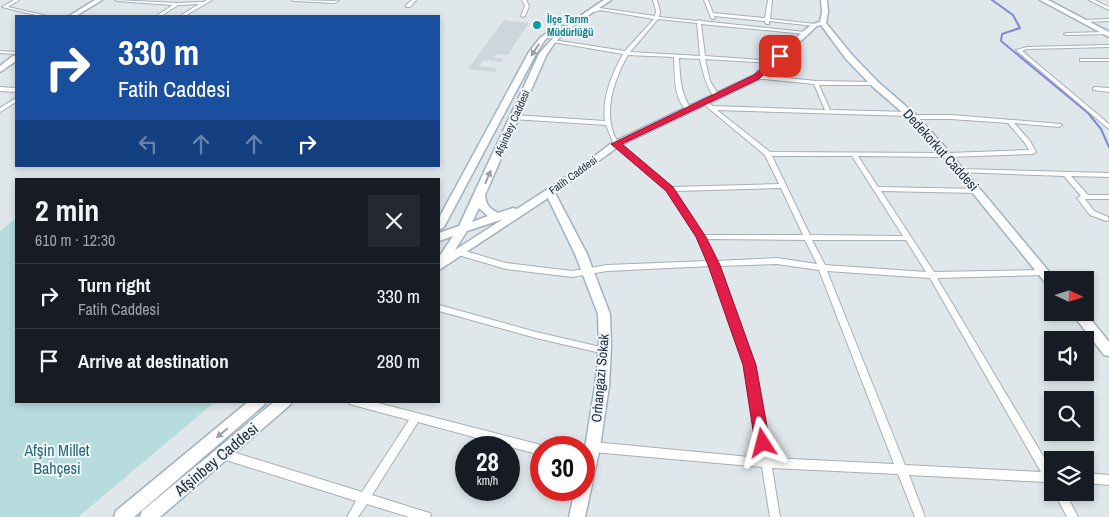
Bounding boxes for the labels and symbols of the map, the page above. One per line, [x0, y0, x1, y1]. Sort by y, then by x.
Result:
place label: İlçe Tarım Müdürlüğü [547, 12, 594, 39]
marker: İlçe Tarım Müdürlüğü [531, 19, 543, 31]
pin [759, 35, 801, 77]
one-way arrow [530, 43, 540, 56]
street label: Afşinbey Caddesi [491, 88, 533, 159]
street label: Dedekorkut Caddesi [899, 105, 983, 195]
street label: Fatih Caddesi [546, 153, 600, 197]
one-way arrow [484, 170, 492, 184]
north arrow [1044, 271, 1094, 321]
street label: Orhangazi Sokak [587, 333, 613, 423]
position arrow [736, 416, 788, 468]
street label: Afşinbey Caddesi [168, 417, 263, 501]
one-way arrow [215, 427, 228, 438]
speed limit sign: 30 [530, 436, 595, 501]
park label: Afşin Millet Bahçesi [24, 439, 90, 479]

